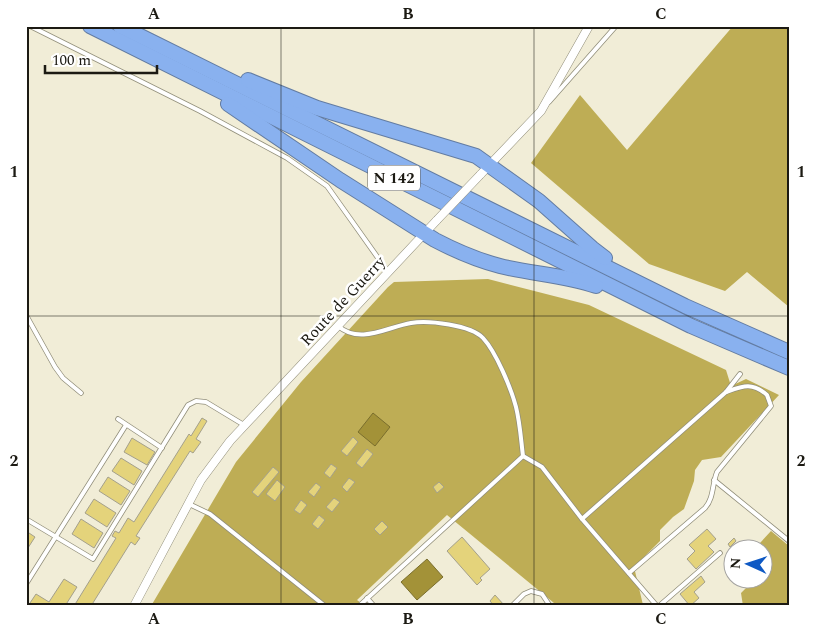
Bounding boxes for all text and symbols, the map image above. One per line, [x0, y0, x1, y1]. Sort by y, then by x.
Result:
text: A [148, 2, 161, 26]
text: B [402, 2, 414, 26]
text: C [655, 2, 667, 26]
scale bar [45, 42, 158, 74]
text: 100 m [52, 49, 91, 72]
text: 1 [10, 160, 18, 184]
text: 1 [797, 160, 805, 184]
road number: N 142 [368, 166, 420, 190]
street label: Route de Guerry [295, 250, 392, 351]
text: 2 [10, 449, 19, 473]
text: 2 [797, 449, 806, 473]
north arrow [722, 540, 772, 590]
text: N [725, 557, 746, 570]
text: A [148, 607, 161, 631]
text: B [402, 607, 414, 631]
text: C [655, 607, 667, 631]

